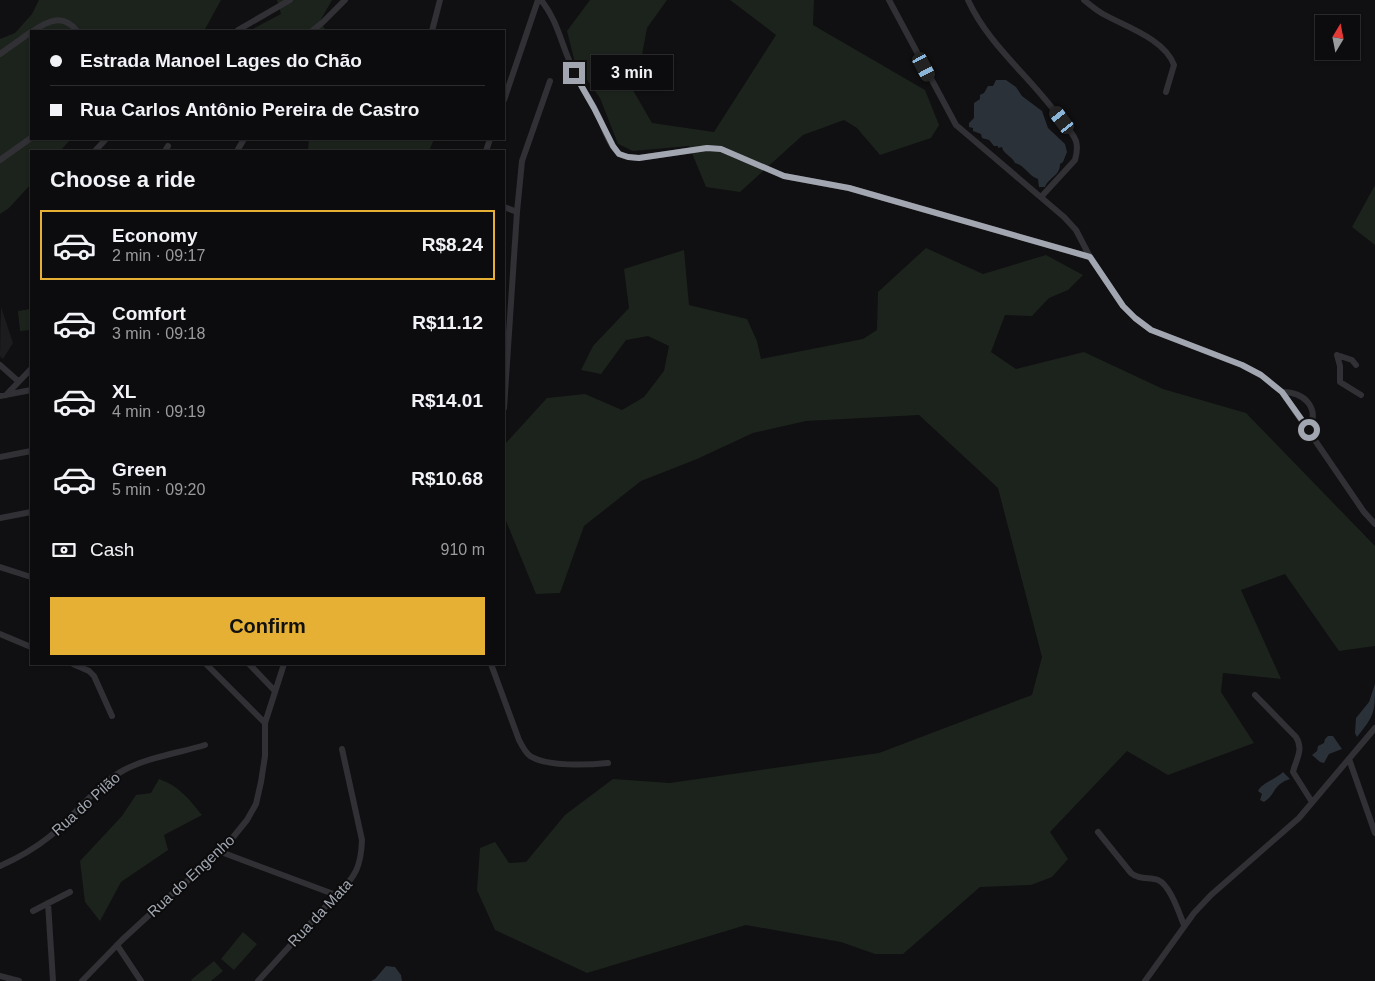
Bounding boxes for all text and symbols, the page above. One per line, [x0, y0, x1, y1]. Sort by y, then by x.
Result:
north arrow [1315, 15, 1360, 60]
map controls [1315, 15, 1360, 60]
text: Estrada Manoel Lages do Chão [80, 50, 362, 71]
car [910, 50, 937, 84]
callout: 3 min [592, 56, 674, 90]
route end [563, 62, 585, 84]
text: 3 min [611, 64, 653, 81]
text: Rua Carlos Antônio Pereira de Castro [80, 99, 419, 120]
car [1046, 104, 1077, 136]
text: Choose a ride [50, 167, 195, 192]
icon: car [52, 223, 97, 268]
text: Economy [112, 225, 198, 246]
text: R$8.24 [422, 234, 483, 255]
text: 2 min · 09:17 [112, 247, 205, 264]
icon: car [52, 301, 97, 346]
text: Comfort [112, 303, 186, 324]
text: R$11.12 [412, 312, 483, 333]
text: 3 min · 09:18 [112, 325, 205, 342]
icon: car [52, 379, 97, 424]
text: XL [112, 381, 136, 402]
text: R$14.01 [411, 390, 483, 411]
text: 4 min · 09:19 [112, 403, 205, 420]
route start [1298, 419, 1320, 441]
icon: car [52, 457, 97, 502]
text: Green [112, 459, 167, 480]
text: R$10.68 [411, 468, 483, 489]
text: 5 min · 09:20 [112, 481, 205, 498]
icon: cash [50, 536, 78, 564]
text: Cash [90, 539, 134, 560]
text: 910 m [441, 541, 485, 558]
button: Confirm [50, 597, 485, 655]
street label: Rua do Pilão [48, 769, 123, 839]
street label: Rua do Engenho [144, 831, 238, 920]
street label: Rua da Mata [284, 875, 356, 950]

